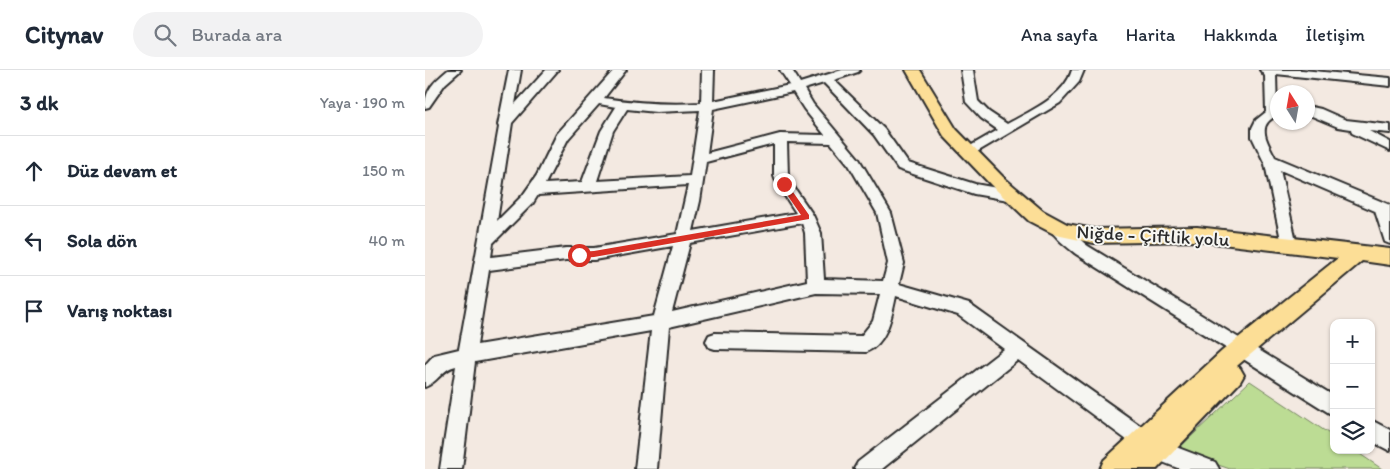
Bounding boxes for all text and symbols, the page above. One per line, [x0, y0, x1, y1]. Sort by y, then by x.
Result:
search box [133, 12, 483, 57]
text: Citynav [25, 20, 103, 49]
icon: search [151, 21, 179, 49]
text: Burada ara [191, 23, 282, 46]
text: Ana sayfa [1021, 24, 1098, 46]
text: Harita [1126, 24, 1175, 46]
text: Hakkında [1203, 24, 1278, 46]
text: İletişim [1306, 24, 1365, 46]
north arrow [1270, 85, 1315, 130]
text: 3 dk [20, 90, 58, 115]
text: Yaya · 190 m [320, 93, 405, 112]
icon: ahead [20, 157, 48, 185]
text: Düz devam et [67, 159, 177, 182]
text: 150 m [362, 161, 405, 180]
route end [773, 173, 796, 196]
street label: Niğde - Çiftlik yolu [1076, 220, 1230, 251]
icon: left [20, 227, 48, 255]
text: Sola dön [67, 229, 137, 252]
text: 40 m [368, 231, 405, 250]
route start [568, 244, 591, 267]
icon: arrive [20, 297, 48, 325]
text: Varış noktası [67, 299, 172, 322]
map controls [1330, 319, 1375, 454]
button: + [1330, 319, 1375, 364]
button: − [1330, 364, 1375, 409]
button: layers [1330, 409, 1375, 454]

